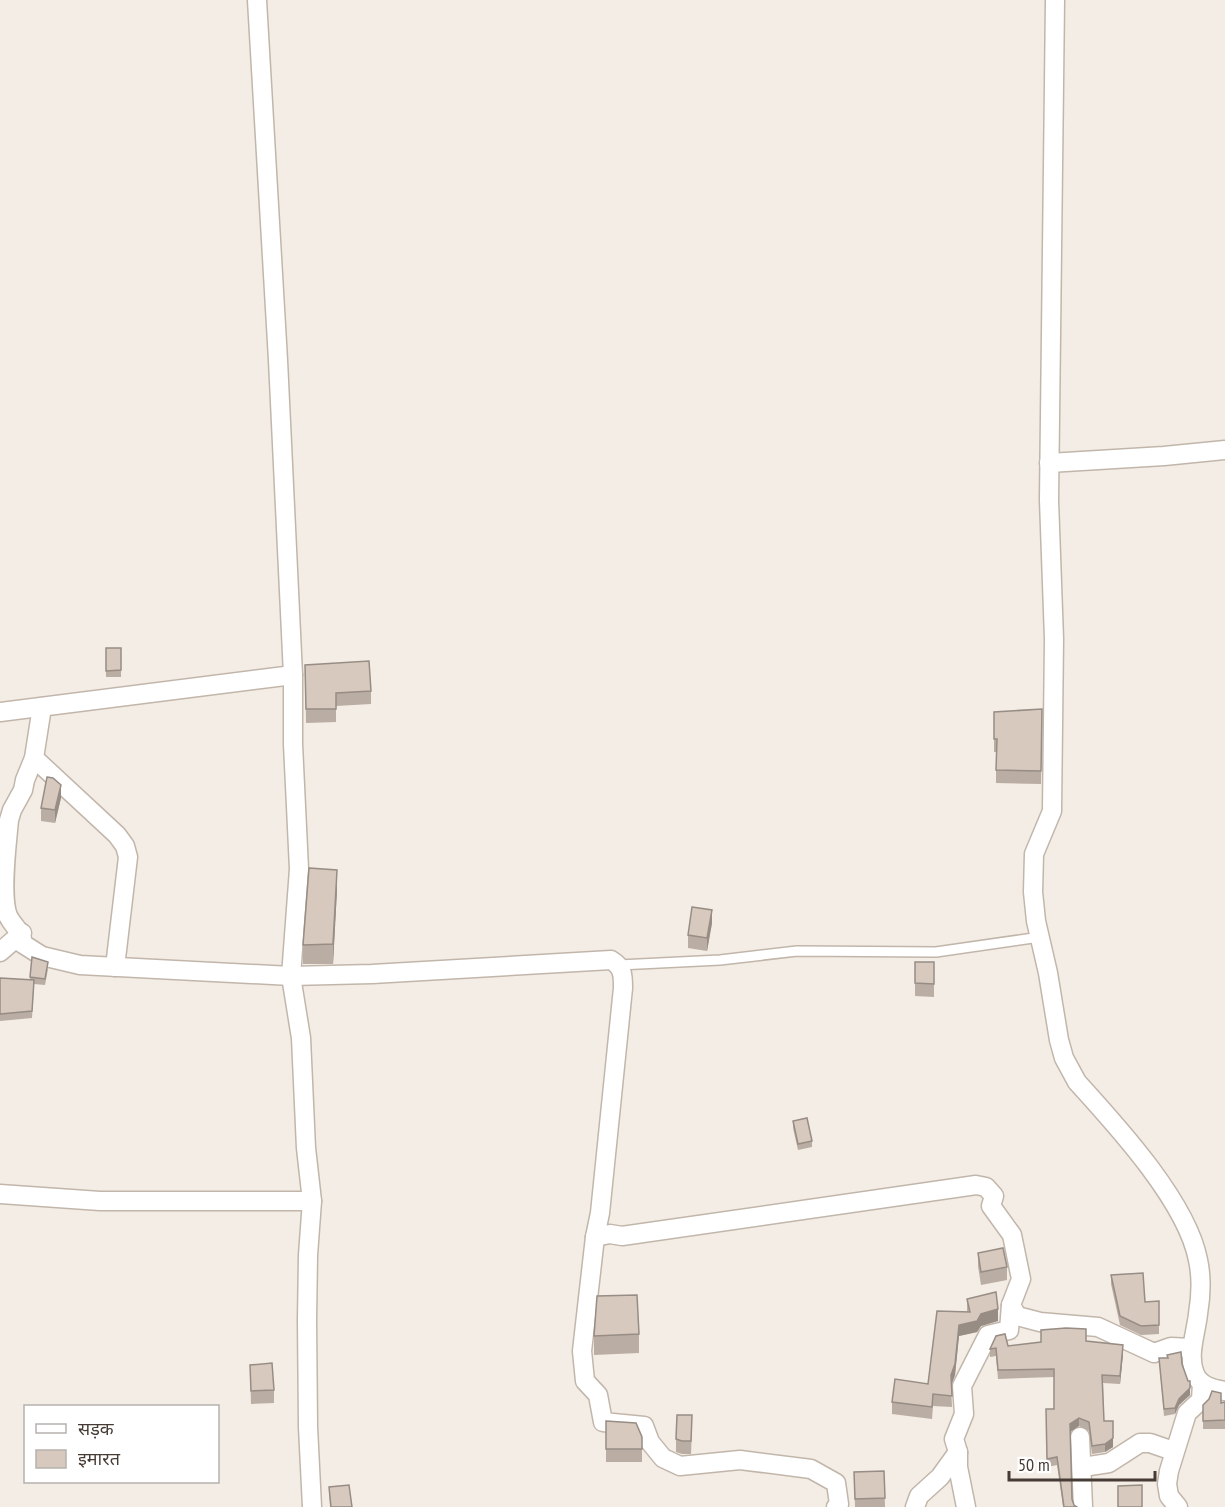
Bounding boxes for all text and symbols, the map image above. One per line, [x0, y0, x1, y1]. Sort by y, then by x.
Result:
legend [24, 1405, 219, 1483]
text: सड़क [78, 1417, 115, 1440]
scale bar [1009, 1444, 1154, 1482]
text: इमारत [78, 1447, 121, 1470]
text: 50 m [1018, 1453, 1050, 1476]

